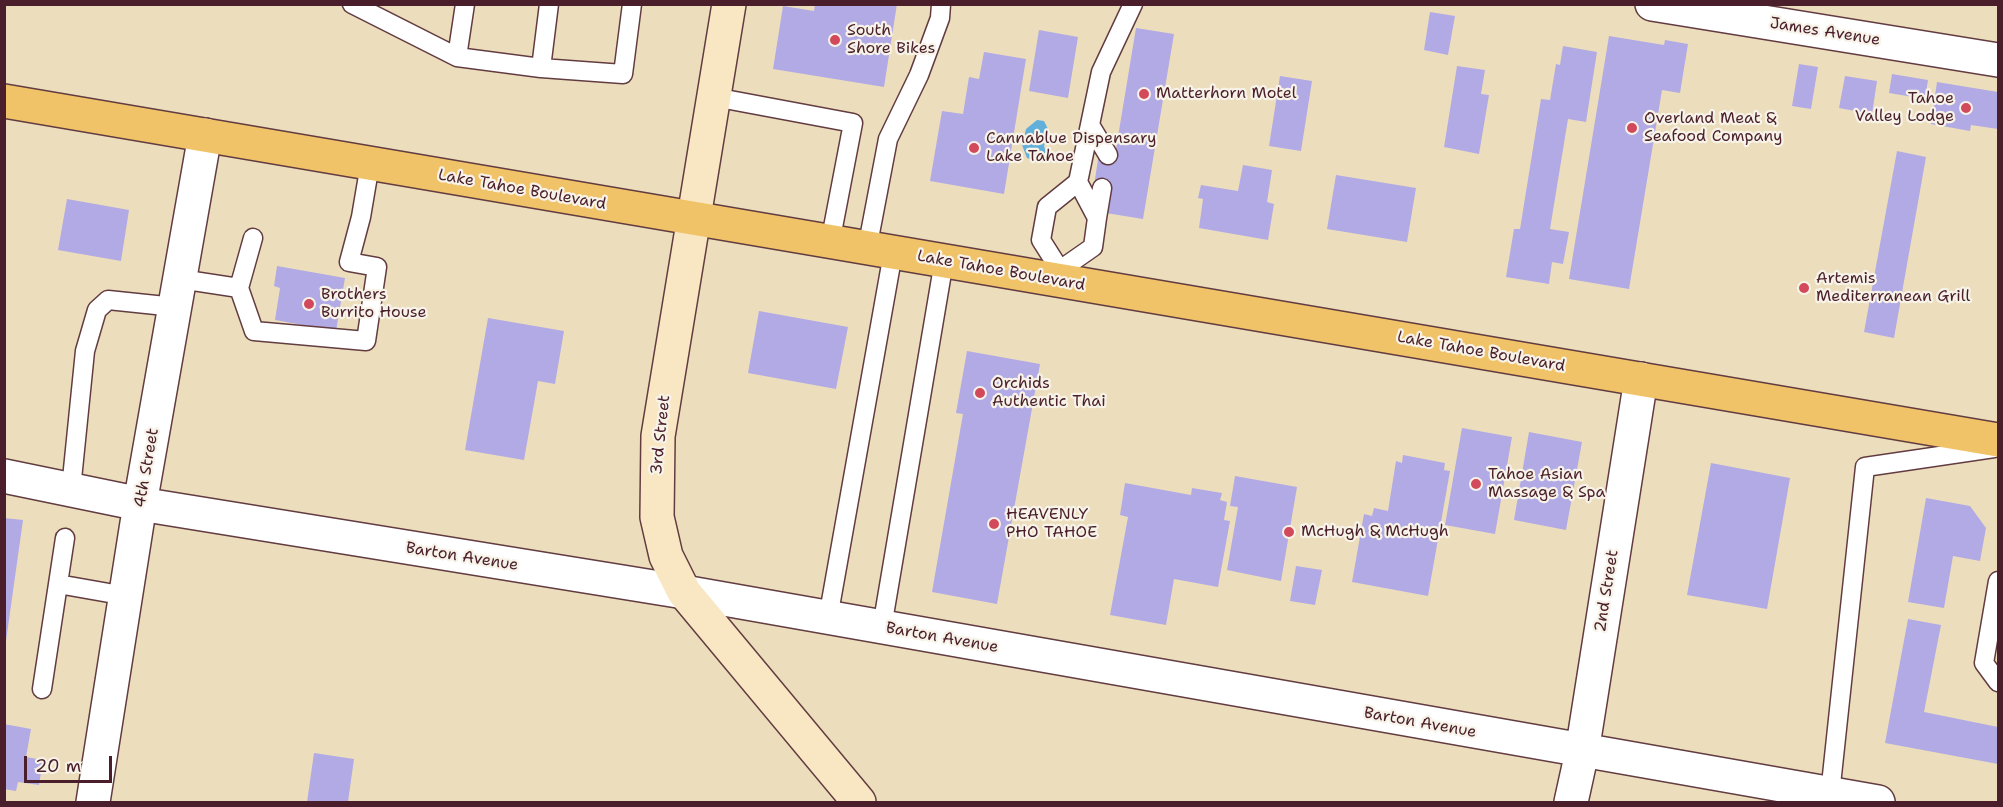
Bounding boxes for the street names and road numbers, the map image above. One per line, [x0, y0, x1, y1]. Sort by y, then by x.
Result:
street label: James Avenue [1768, 14, 1882, 50]
street label: Lake Tahoe Boulevard [436, 166, 608, 214]
street label: Lake Tahoe Boulevard [915, 247, 1087, 295]
street label: Lake Tahoe Boulevard [1395, 328, 1567, 376]
street label: 3rd Street [647, 394, 675, 476]
street label: 4th Street [131, 427, 163, 509]
street label: Barton Avenue [404, 539, 520, 575]
street label: 2nd Street [1591, 549, 1623, 633]
street label: Barton Avenue [884, 619, 1000, 657]
street label: Barton Avenue [1362, 704, 1478, 742]

